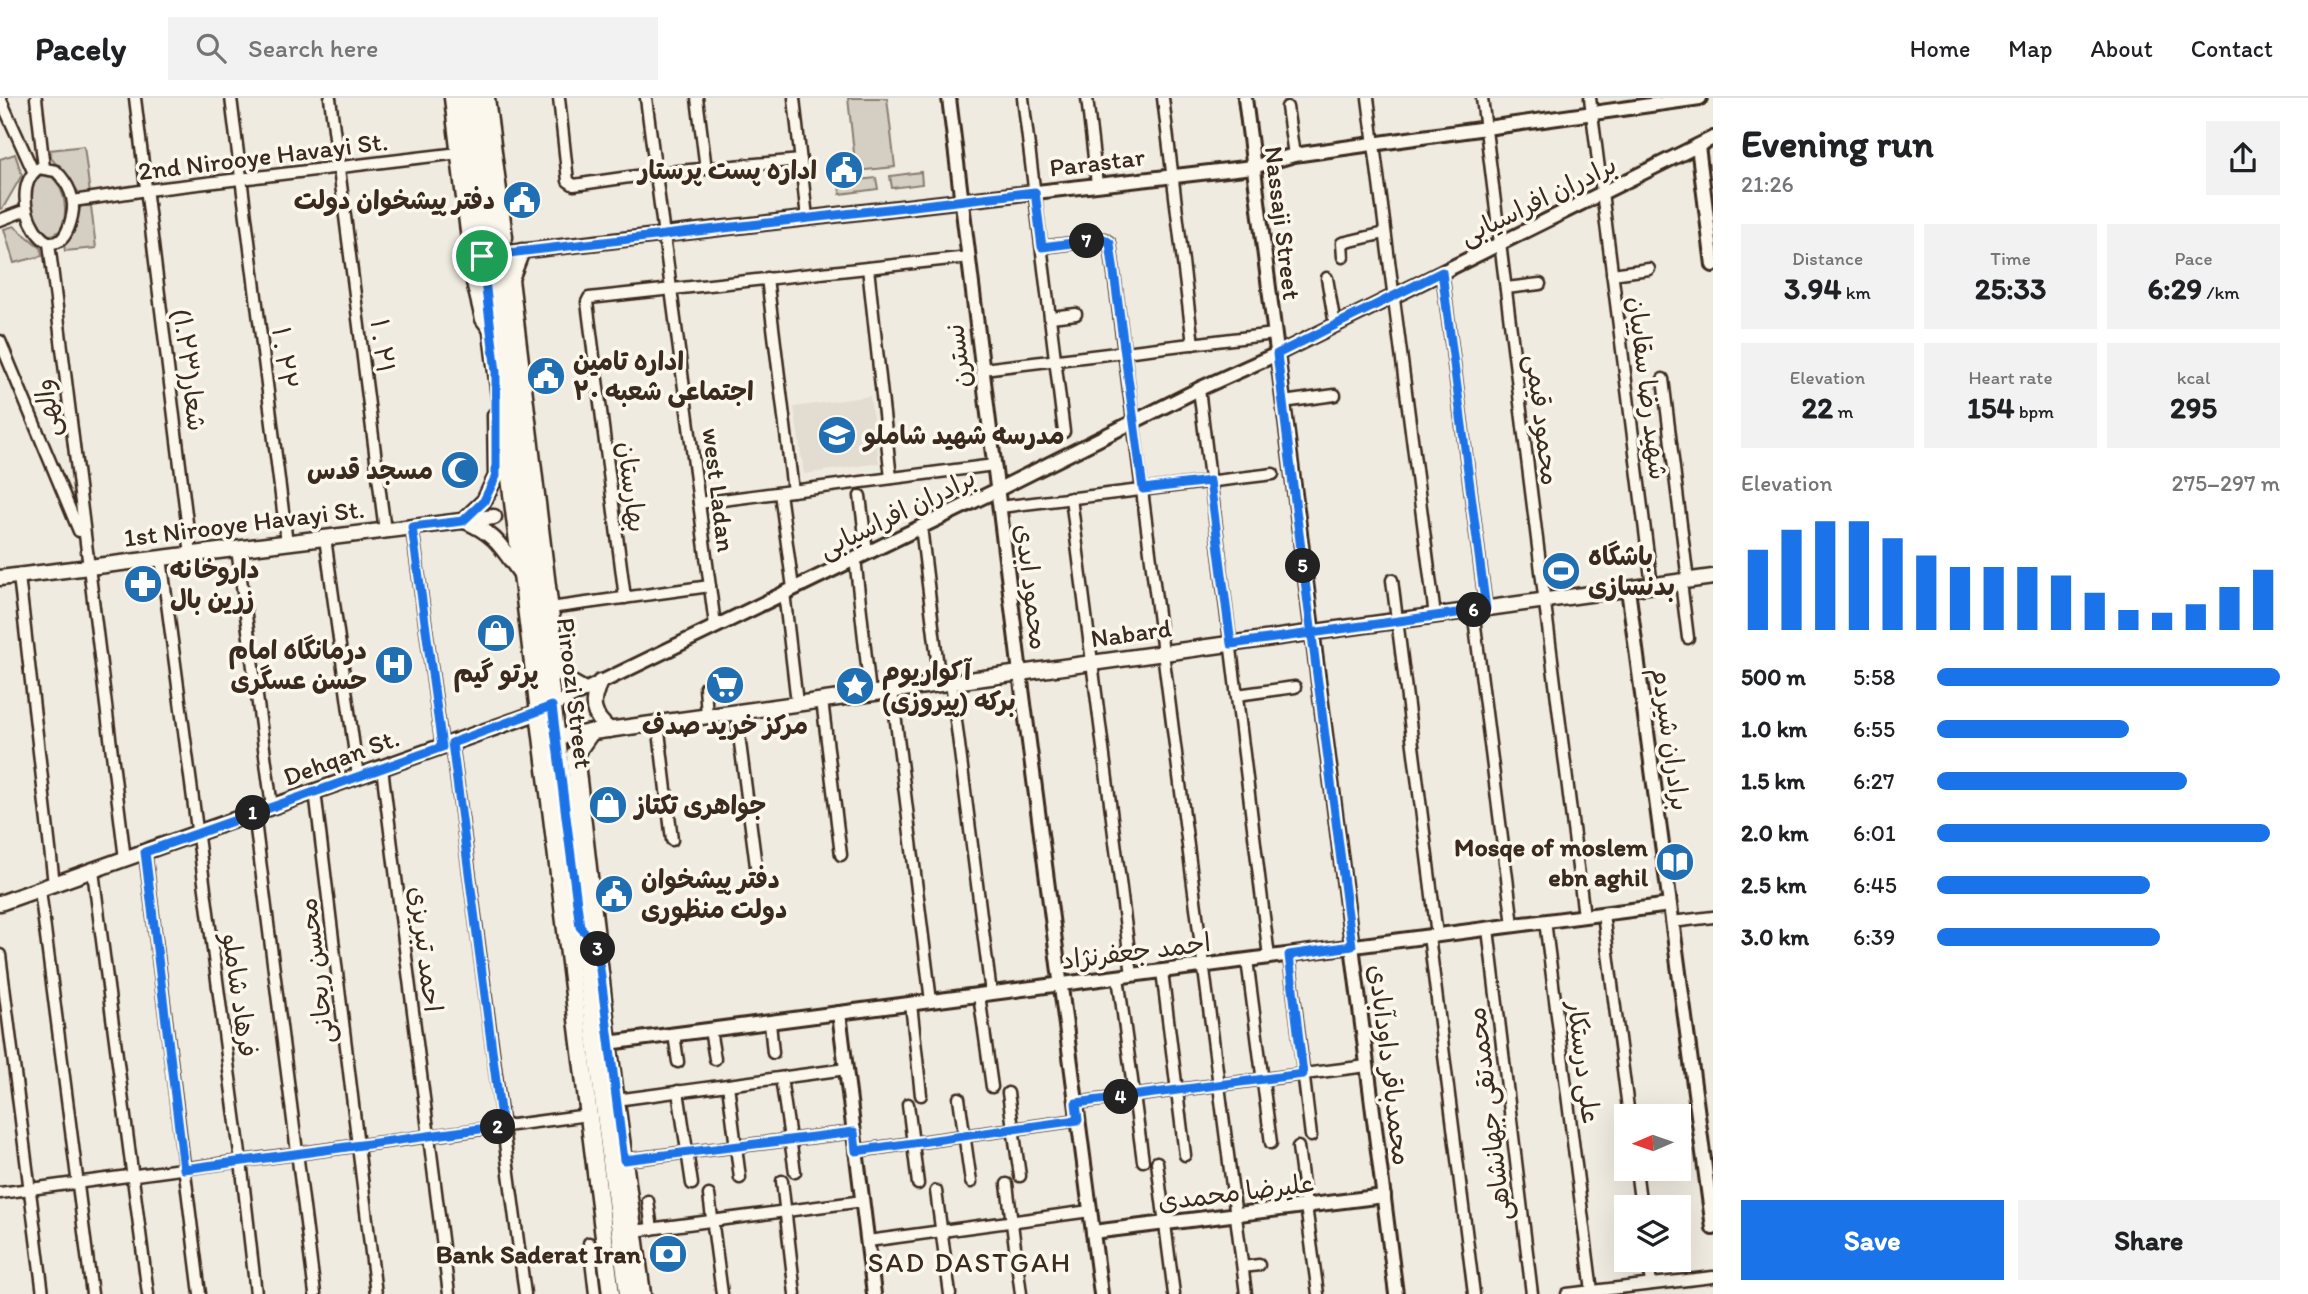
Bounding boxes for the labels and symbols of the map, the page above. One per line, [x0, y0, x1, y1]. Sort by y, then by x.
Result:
street label: 2nd Nirooye Havayi St. [136, 125, 390, 187]
street label: Parastar [1047, 140, 1147, 184]
street label: Nassaji Street [1258, 144, 1308, 302]
street label: برادران افراسیابی [1454, 148, 1622, 253]
public building icon: اداره پست پرستار [823, 149, 865, 191]
place label: اداره پست پرستار [637, 154, 817, 187]
public building icon: دفتر پیشخوان دولت [501, 179, 543, 221]
place label: دفتر پیشخوان دولت [294, 184, 495, 217]
pin: 7 [1070, 223, 1104, 258]
pin [452, 226, 512, 286]
street label: شهید رضا سقاییان [1621, 294, 1675, 482]
street label: شعار(۱.۲۳) [167, 307, 213, 433]
street label: ۱ . ۲۱ [364, 317, 402, 375]
street label: نسترن [938, 322, 978, 390]
street label: ۱ . ۲۲ [265, 325, 305, 391]
place label: اداره تامین اجتماعی شعبه ۲۰ [573, 345, 754, 408]
street label: محمود قیمی [1518, 353, 1567, 487]
public building icon: اداره تامین اجتماعی شعبه ۲۰ [525, 355, 567, 397]
street label: والهی [28, 377, 67, 439]
school or university icon: مدرسه شهید شاملو [816, 414, 858, 456]
place label: مدرسه شهید شاملو [862, 419, 1065, 452]
street label: west Ladan [696, 426, 743, 554]
street label: بهارستان [611, 440, 653, 534]
mosque icon: مسجد قدس [439, 449, 481, 491]
place label: مسجد قدس [307, 454, 433, 486]
street label: برادران افراسیابی [813, 461, 981, 566]
street label: 1st Nirooye Havayi St. [122, 492, 366, 554]
street label: محمود ابدی [1008, 522, 1056, 652]
place label: باشگاه بدنسازی [1588, 540, 1675, 602]
pin: 5 [1286, 548, 1320, 584]
sports icon: باشگاه بدنسازی [1540, 550, 1582, 592]
place label: داروخانه زرین بال [170, 553, 259, 615]
pharmacy icon: داروخانه زرین بال [122, 563, 164, 605]
pin: 6 [1456, 592, 1492, 628]
street label: Nabard [1088, 611, 1174, 655]
shop icon: پرتو گیم [475, 612, 517, 654]
street label: Piroozi Street [550, 616, 600, 771]
place label: درمانگاه امام حسن عسگری [229, 634, 367, 696]
hospital icon: درمانگاه امام حسن عسگری [373, 644, 415, 686]
place label: آکواریوم برکه (پیروزی) [882, 655, 1016, 718]
place label: پرتو گیم [453, 657, 539, 693]
supermarket icon: مرکز خرید صدف [704, 664, 746, 706]
place icon: آکواریوم برکه (پیروزی) [834, 665, 876, 707]
street label: برادران شیردم [1641, 665, 1697, 813]
place label: مرکز خرید صدف [642, 709, 808, 741]
street label: Dehqan St. [279, 721, 403, 793]
shop icon: جواهری تکتاز [587, 784, 629, 826]
place label: جواهری تکتاز [633, 789, 766, 822]
pin: 1 [236, 796, 270, 830]
place label: Mosqe of moslem ebn aghil [1454, 831, 1649, 893]
library icon: Mosqe of moslem ebn aghil [1654, 841, 1696, 883]
place label: دفتر پیشخوان دولت‌ منظوری [641, 863, 787, 926]
public building icon: دفتر پیشخوان دولت‌ منظوری [593, 873, 635, 915]
street label: احمد تبریزی [402, 884, 450, 1014]
street label: محسن ریحانی [291, 896, 342, 1046]
street label: احمد جعفرنژاد [1059, 926, 1213, 976]
street label: فرهاد شاملو [214, 930, 265, 1059]
pin: 3 [580, 932, 616, 966]
street label: محمدباقر داودآبادی [1362, 963, 1418, 1167]
street label: علی درستکار [1559, 998, 1607, 1126]
street label: محمدتقی جهانشاهی [1460, 1005, 1519, 1223]
pin: 4 [1104, 1080, 1138, 1114]
north arrow [1614, 1104, 1690, 1181]
pin: 2 [480, 1110, 516, 1144]
street label: علیرضا محمدی [1156, 1167, 1316, 1217]
bank icon: Bank Saderat Iran [647, 1233, 689, 1275]
place label: Bank Saderat Iran [436, 1238, 641, 1270]
district label: SAD DASTGAH [868, 1245, 1072, 1279]

